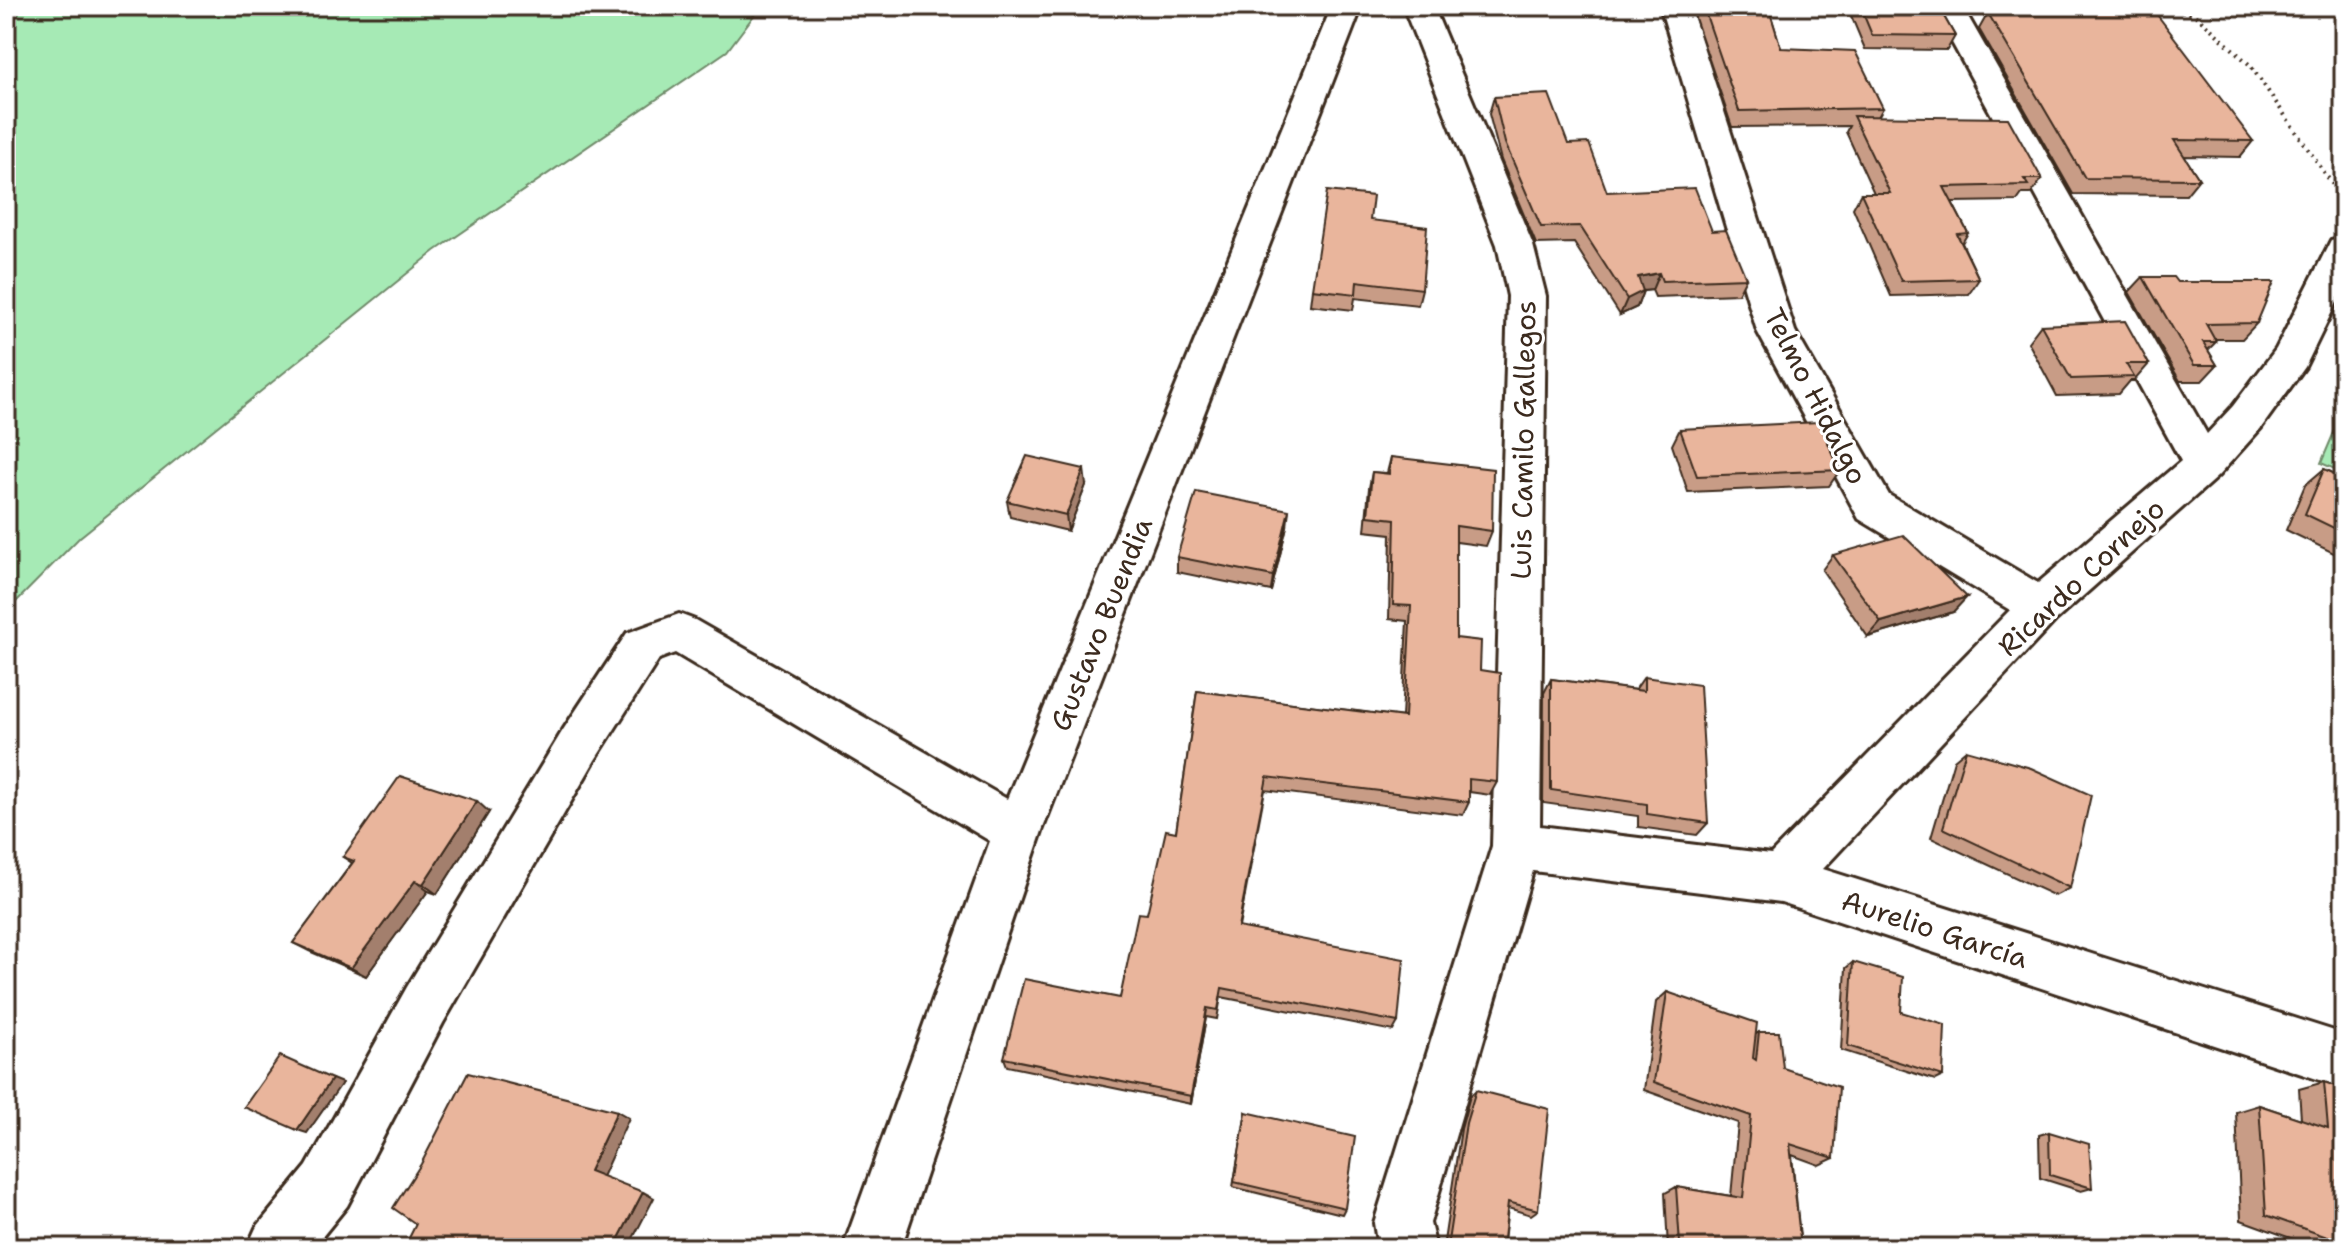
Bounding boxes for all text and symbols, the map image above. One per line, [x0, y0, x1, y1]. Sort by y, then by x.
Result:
street label: Luis Camilo Gallegos [1502, 300, 1544, 580]
street label: Telmo Hidalgo [1755, 301, 1877, 491]
street label: Ricardo Cornejo [1989, 490, 2173, 664]
street label: Gustavo Buendia [1041, 512, 1161, 736]
street label: Aurelio García [1837, 881, 2033, 977]

